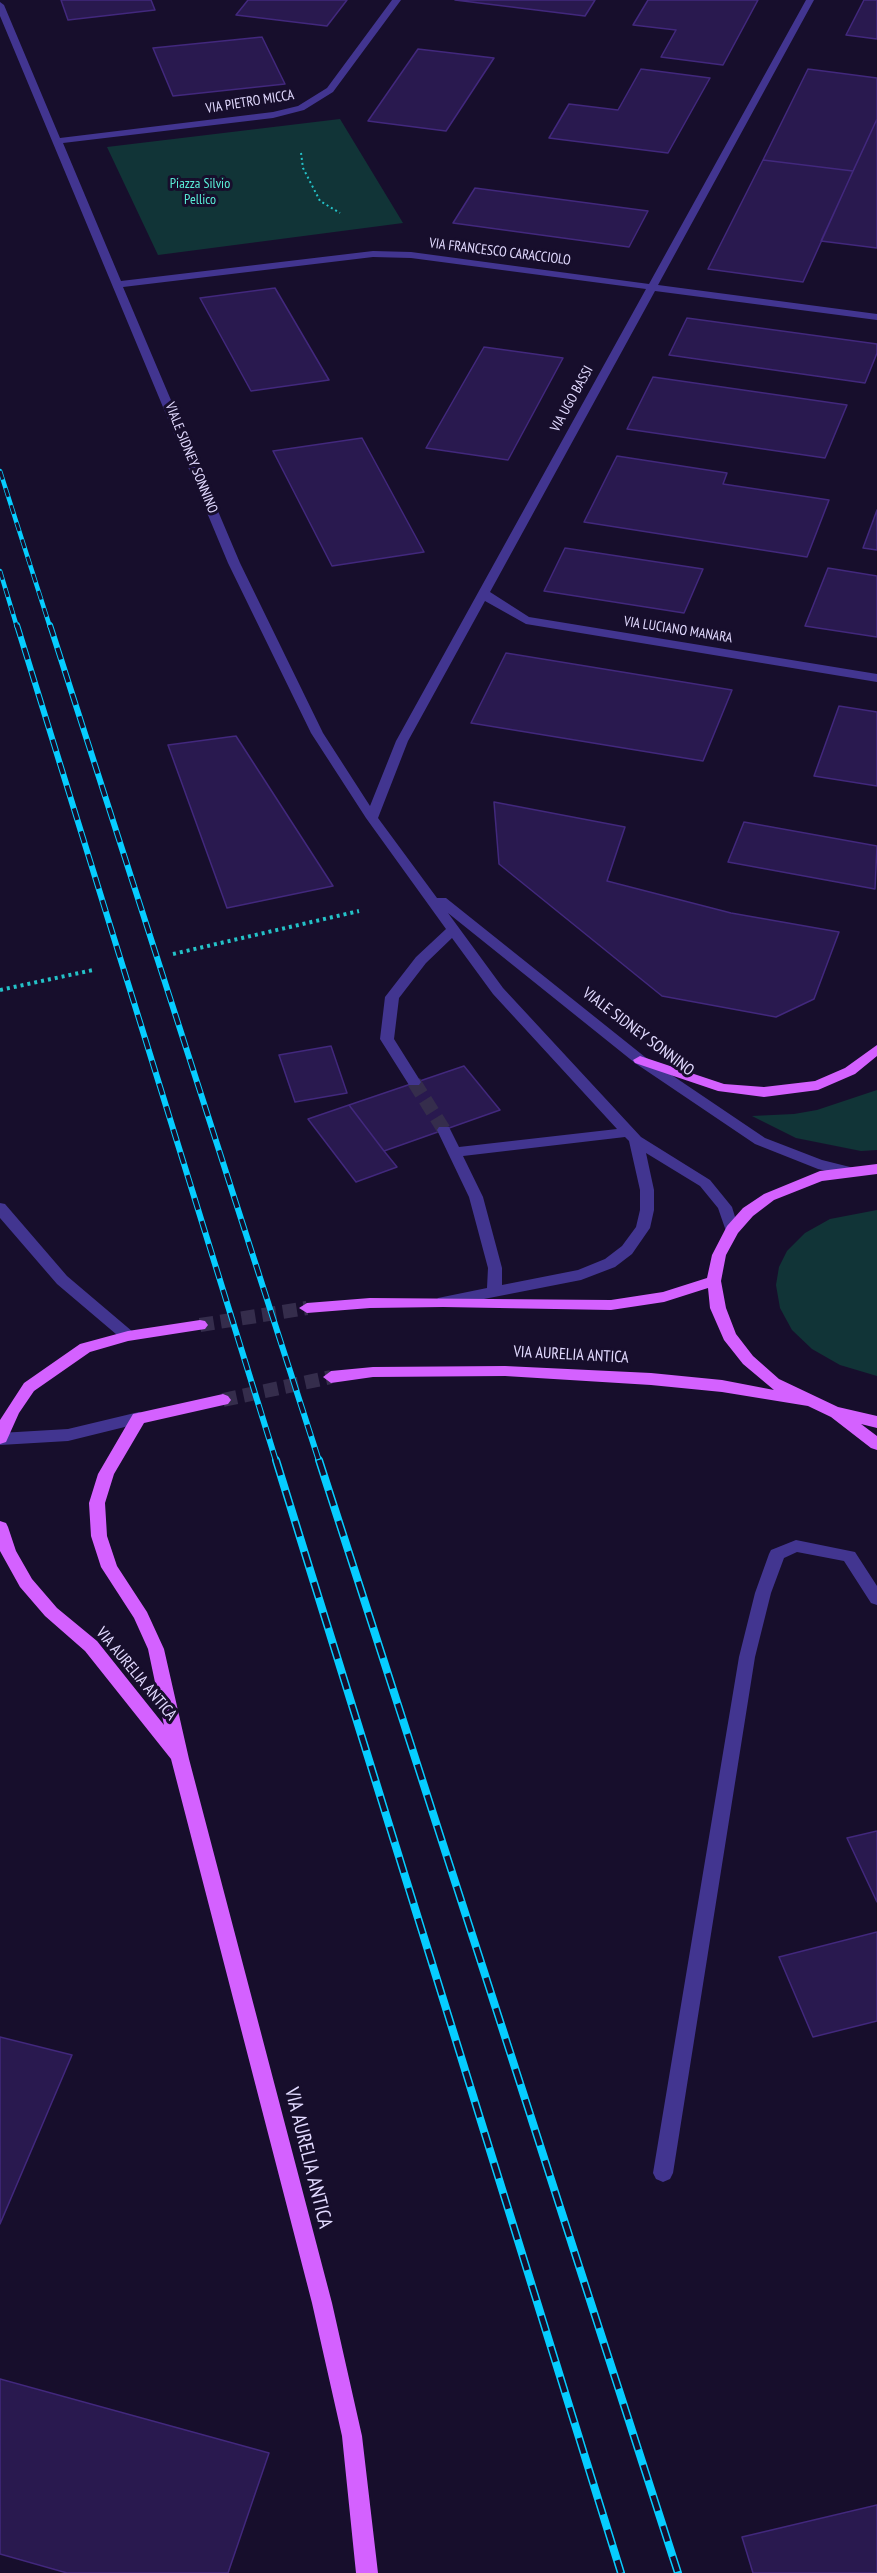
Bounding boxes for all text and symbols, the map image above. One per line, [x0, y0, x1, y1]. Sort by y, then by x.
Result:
street label: VIA PIETRO MICCA [205, 87, 295, 117]
park label: Piazza Silvio Pellico [170, 176, 230, 208]
street label: VIA FRANCESCO CARACCIOLO [428, 235, 572, 269]
street label: VIA UGO BASSI [547, 363, 597, 435]
street label: VIALE SIDNEY SONNINO [161, 400, 221, 516]
street label: VIA LUCIANO MANARA [623, 613, 733, 647]
street label: VIALE SIDNEY SONNINO [578, 984, 698, 1080]
street label: VIA AURELIA ANTICA [513, 1342, 629, 1368]
street label: VIA AURELIA ANTICA [92, 1624, 180, 1724]
street label: VIA AURELIA ANTICA [279, 2085, 337, 2231]

